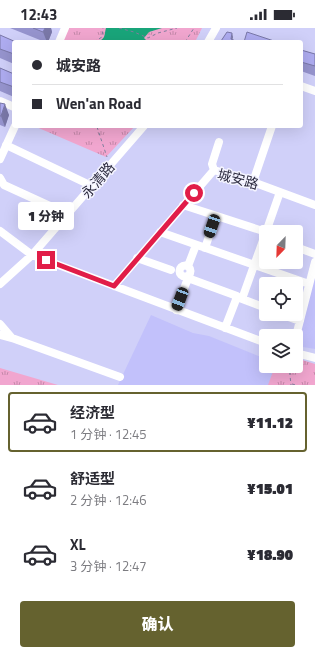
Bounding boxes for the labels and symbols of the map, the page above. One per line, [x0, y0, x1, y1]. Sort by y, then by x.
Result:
street label: 永清路 [76, 157, 119, 202]
street label: 城安路 [215, 163, 261, 194]
route start [185, 184, 203, 202]
callout: 1 分钟 [18, 202, 74, 230]
car [202, 213, 222, 239]
north arrow [259, 225, 303, 269]
route end [37, 251, 55, 269]
car [170, 286, 190, 312]

